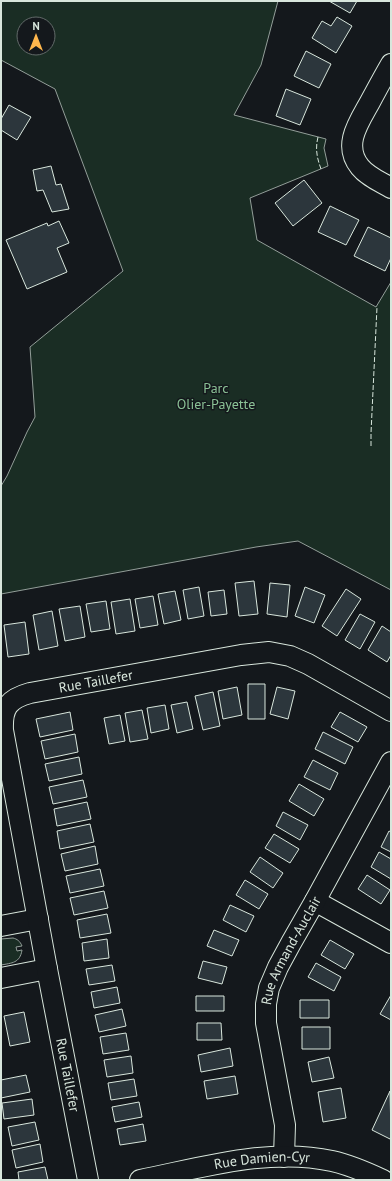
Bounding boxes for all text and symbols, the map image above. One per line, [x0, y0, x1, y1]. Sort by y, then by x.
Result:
north arrow [16, 16, 56, 56]
text: N [32, 19, 40, 33]
park label: Parc Olier-Payette [177, 379, 255, 413]
street label: Rue Taillefer [57, 666, 134, 697]
street label: Rue Armand-Auclair [257, 893, 325, 1006]
street label: Rue Taillefer [52, 1037, 84, 1114]
street label: Rue Damien-Cyr [213, 1147, 311, 1173]

